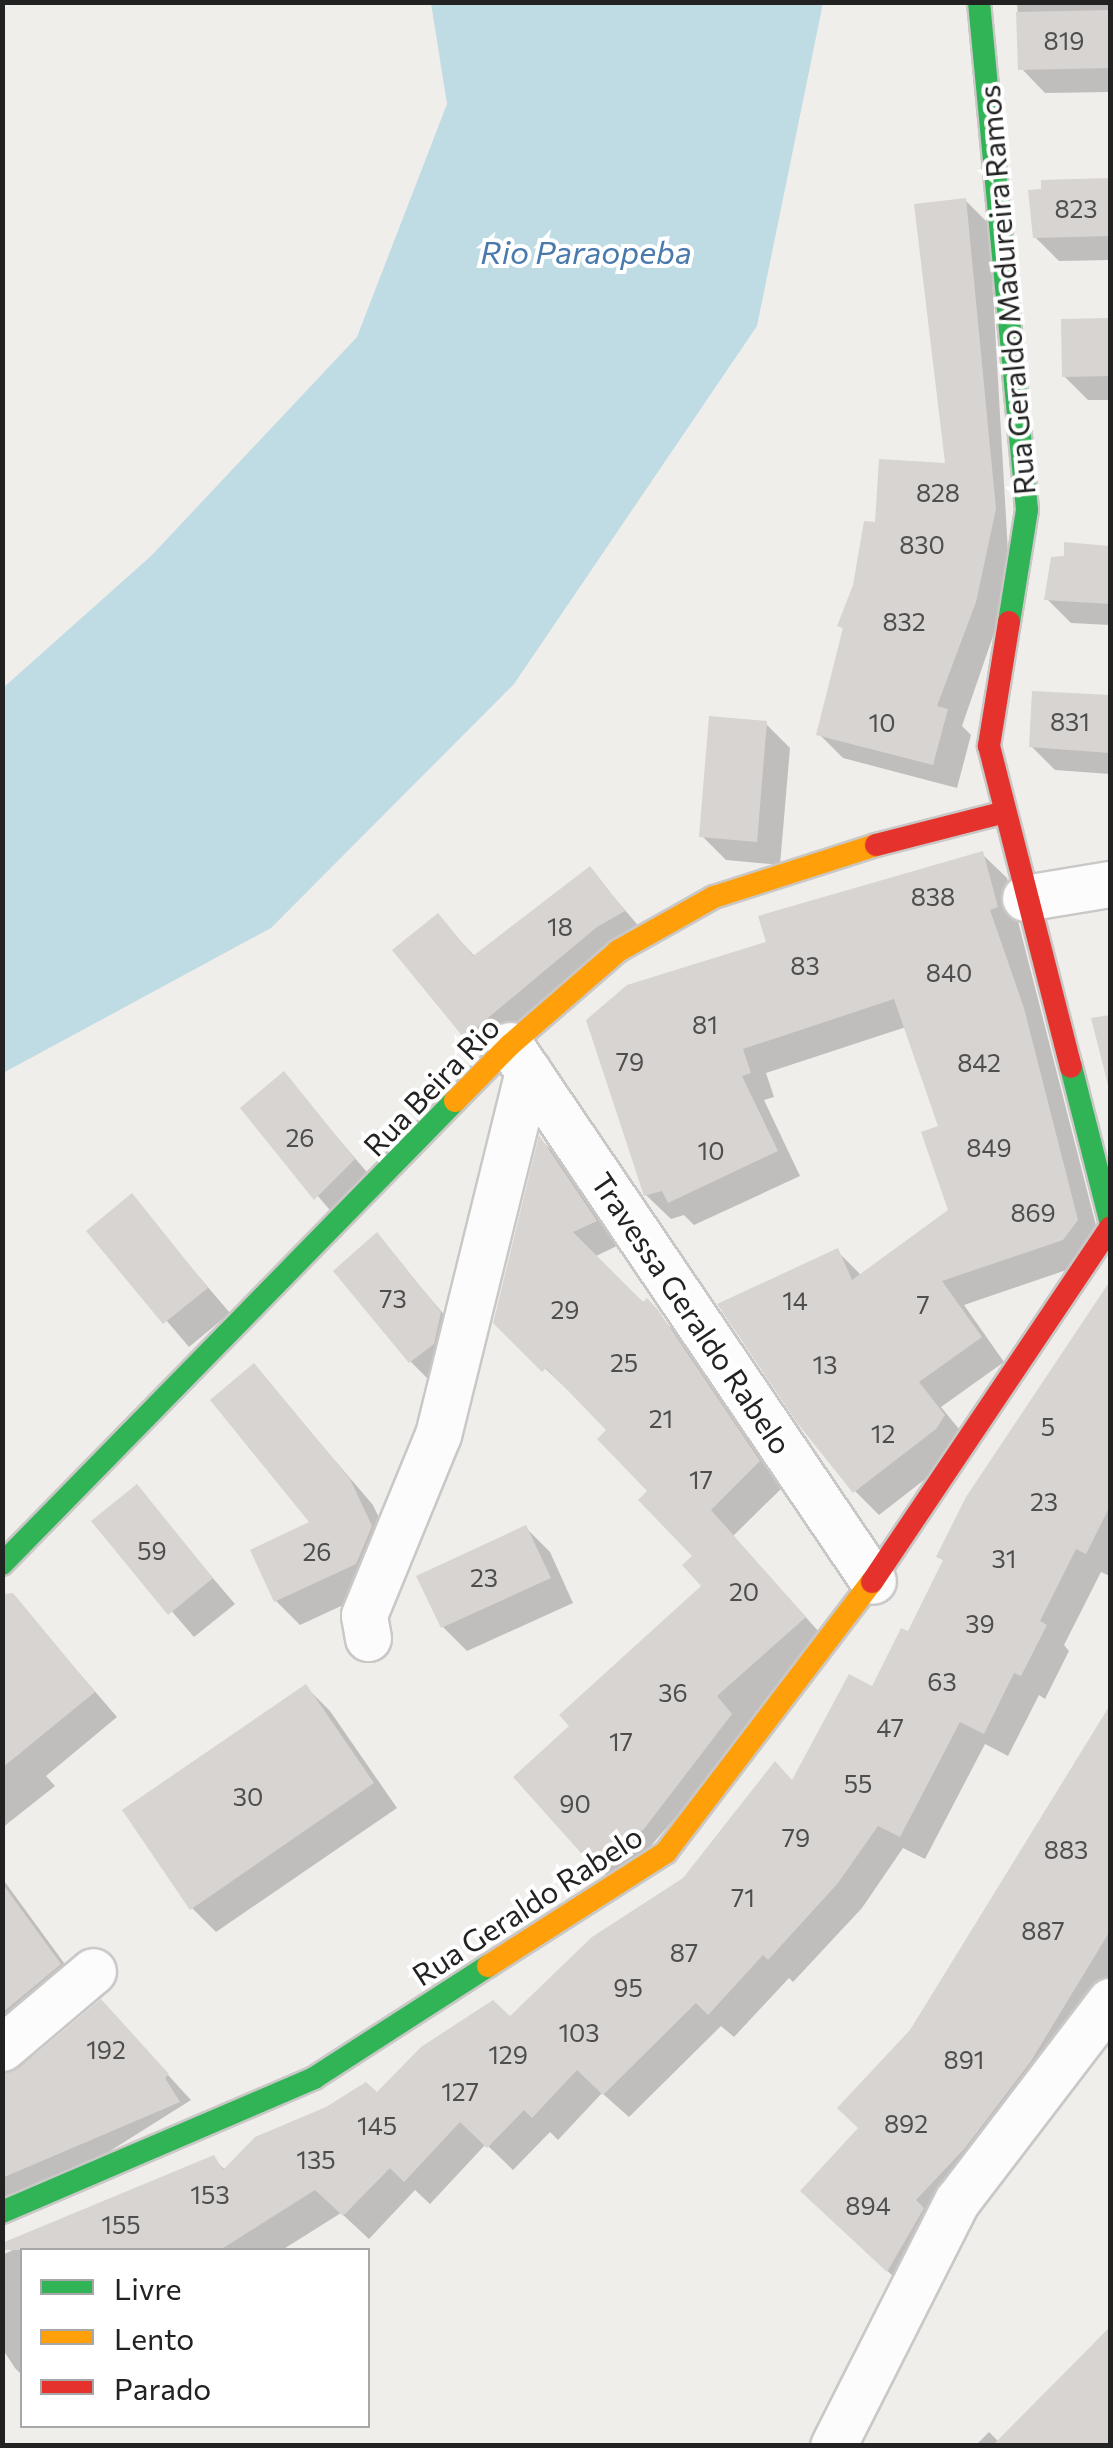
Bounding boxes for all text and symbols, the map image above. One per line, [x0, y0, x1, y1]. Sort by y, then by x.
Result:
house number: 819 [1043, 25, 1085, 55]
street label: Rua Geraldo Madureira Ramos [970, 84, 1042, 496]
house number: 823 [1054, 193, 1098, 223]
water label: Rio Paraopeba [480, 232, 692, 270]
house number: 828 [916, 477, 960, 507]
house number: 830 [899, 529, 945, 559]
house number: 832 [882, 606, 926, 636]
house number: 831 [1050, 706, 1090, 736]
house number: 10 [869, 707, 895, 737]
house number: 838 [911, 881, 955, 911]
house number: 18 [547, 911, 573, 941]
house number: 83 [790, 950, 820, 980]
house number: 840 [926, 957, 972, 987]
street label: Rua Beira Rio [356, 1009, 506, 1163]
house number: 81 [692, 1009, 718, 1039]
house number: 79 [616, 1046, 644, 1076]
house number: 842 [957, 1047, 1001, 1077]
house number: 26 [286, 1122, 314, 1152]
house number: 849 [966, 1132, 1012, 1162]
house number: 10 [698, 1135, 724, 1165]
street label: Travessa Geraldo Rabelo [584, 1165, 800, 1461]
house number: 869 [1010, 1197, 1056, 1227]
house number: 73 [379, 1283, 407, 1313]
house number: 14 [782, 1285, 808, 1315]
house number: 7 [916, 1289, 930, 1319]
house number: 29 [551, 1294, 579, 1324]
house number: 25 [610, 1347, 638, 1377]
house number: 13 [813, 1349, 837, 1379]
house number: 21 [649, 1403, 673, 1433]
house number: 5 [1041, 1411, 1055, 1441]
house number: 12 [871, 1418, 895, 1448]
house number: 17 [689, 1464, 713, 1494]
house number: 23 [1030, 1486, 1058, 1516]
house number: 59 [137, 1535, 167, 1565]
house number: 26 [303, 1536, 331, 1566]
house number: 31 [992, 1543, 1016, 1573]
house number: 23 [470, 1562, 498, 1592]
house number: 20 [729, 1576, 759, 1606]
house number: 39 [965, 1608, 995, 1638]
house number: 63 [927, 1666, 957, 1696]
house number: 36 [658, 1677, 688, 1707]
house number: 47 [876, 1712, 904, 1742]
house number: 17 [609, 1726, 633, 1756]
house number: 55 [844, 1768, 872, 1798]
house number: 30 [233, 1781, 263, 1811]
house number: 90 [559, 1788, 591, 1818]
street label: Rua Geraldo Rabelo [405, 1817, 649, 1993]
house number: 79 [782, 1822, 810, 1852]
house number: 883 [1044, 1834, 1088, 1864]
house number: 71 [731, 1882, 755, 1912]
house number: 887 [1021, 1915, 1065, 1945]
house number: 87 [670, 1937, 698, 1967]
house number: 95 [613, 1972, 643, 2002]
house number: 103 [558, 2017, 600, 2047]
house number: 192 [86, 2034, 126, 2064]
house number: 129 [488, 2039, 528, 2069]
house number: 891 [943, 2044, 985, 2074]
house number: 127 [441, 2076, 479, 2106]
house number: 892 [884, 2108, 928, 2138]
house number: 145 [357, 2110, 397, 2140]
house number: 135 [296, 2144, 336, 2174]
house number: 153 [190, 2179, 230, 2209]
house number: 894 [845, 2190, 891, 2220]
house number: 155 [101, 2209, 141, 2239]
legend [20, 2248, 370, 2428]
text: Livre [114, 2269, 182, 2306]
text: Lento [114, 2319, 194, 2356]
text: Parado [114, 2369, 211, 2406]

